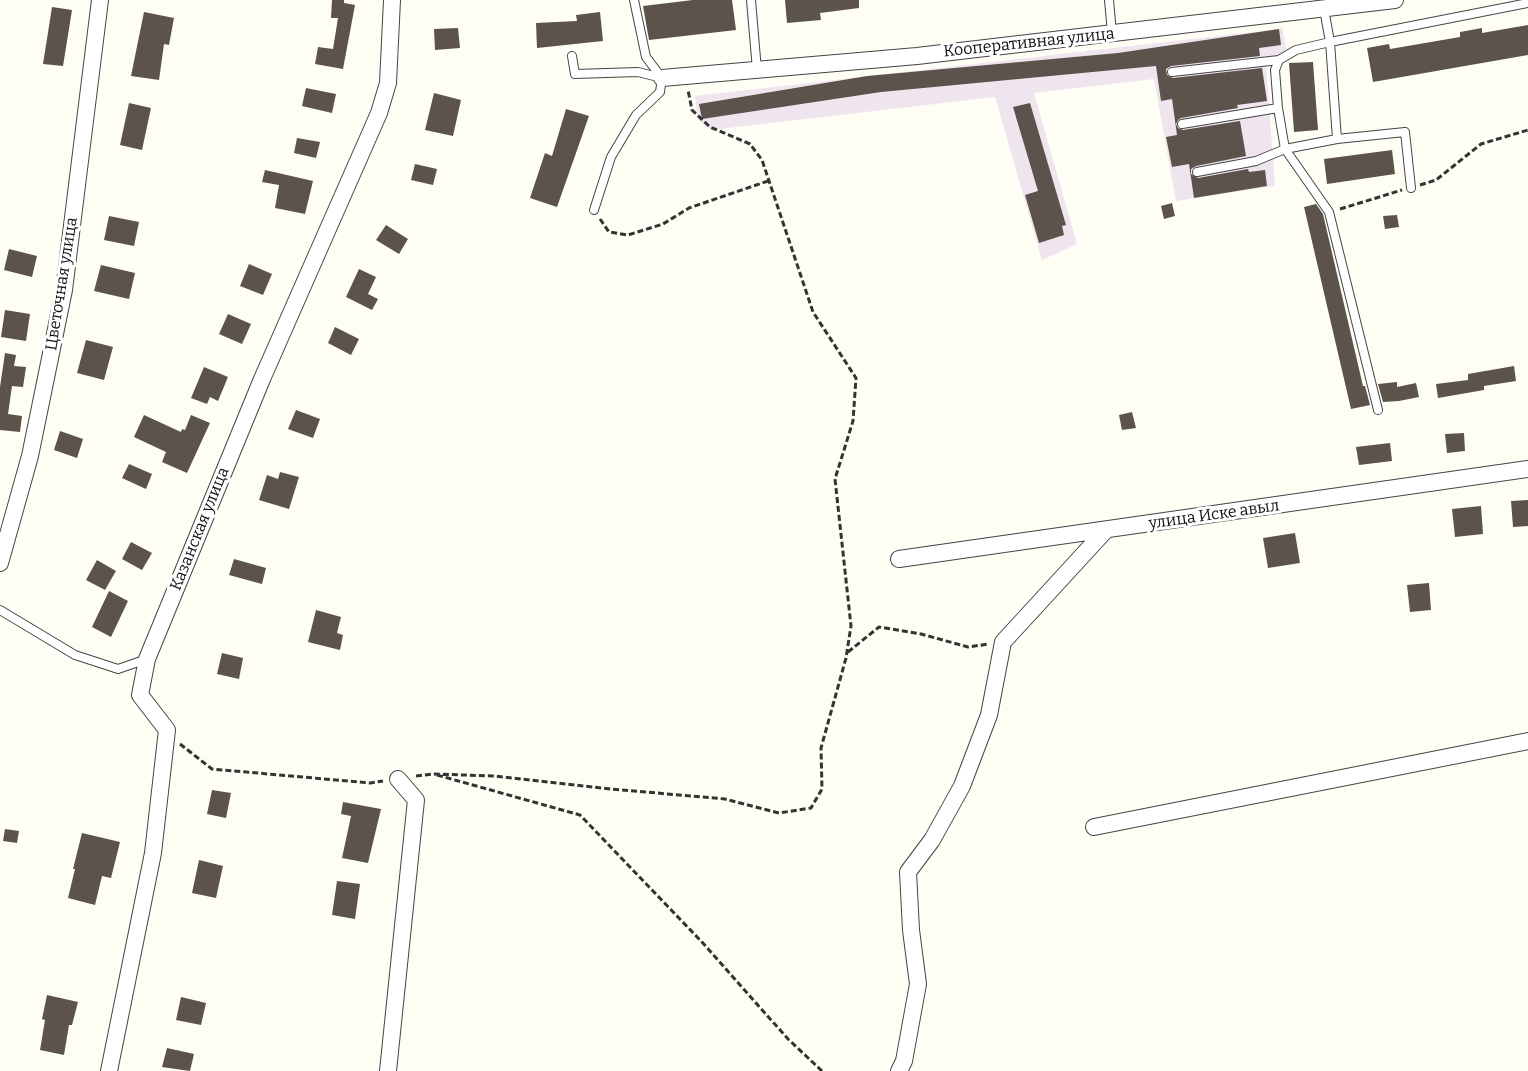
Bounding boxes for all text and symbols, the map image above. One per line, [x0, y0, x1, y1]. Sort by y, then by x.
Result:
street label: Кооперативная улица [942, 24, 1116, 62]
street label: Цветочная улица [42, 216, 82, 352]
street label: Казанская улица [167, 465, 233, 593]
street label: улица Иске авыл [1147, 496, 1281, 534]

